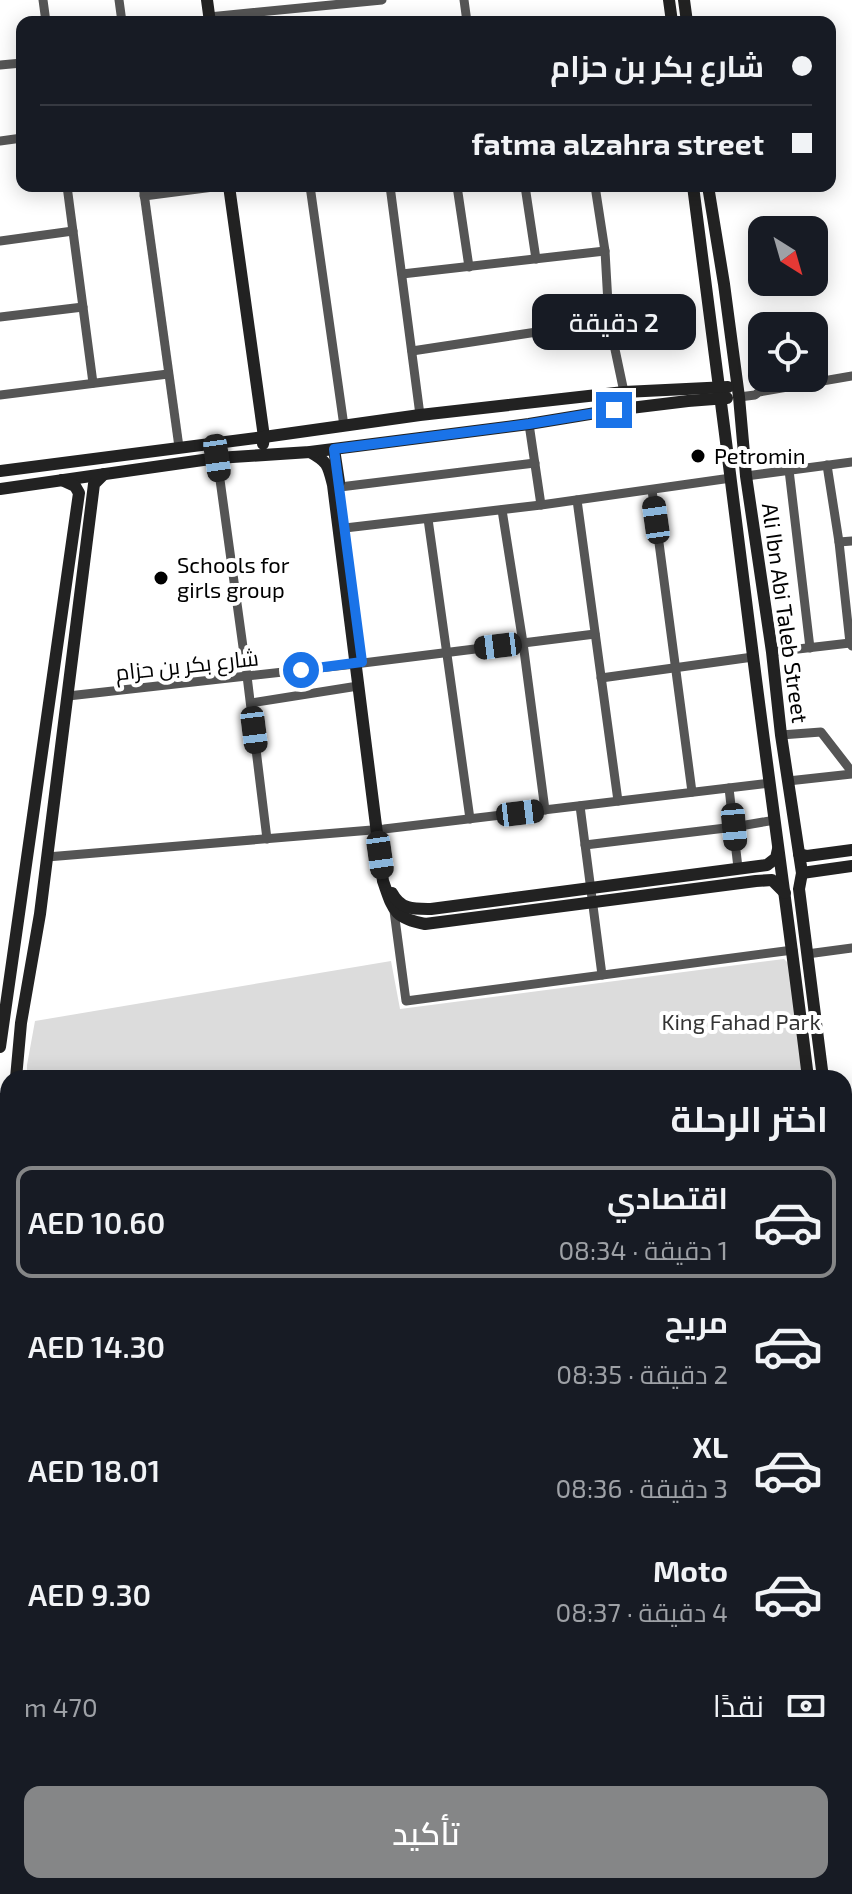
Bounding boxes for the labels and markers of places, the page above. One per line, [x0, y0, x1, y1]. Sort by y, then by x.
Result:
place label: Petromin [714, 442, 806, 468]
marker: Petromin [689, 447, 707, 465]
place label: Schools for girls group [177, 551, 290, 602]
marker: Schools for girls group [152, 569, 170, 587]

